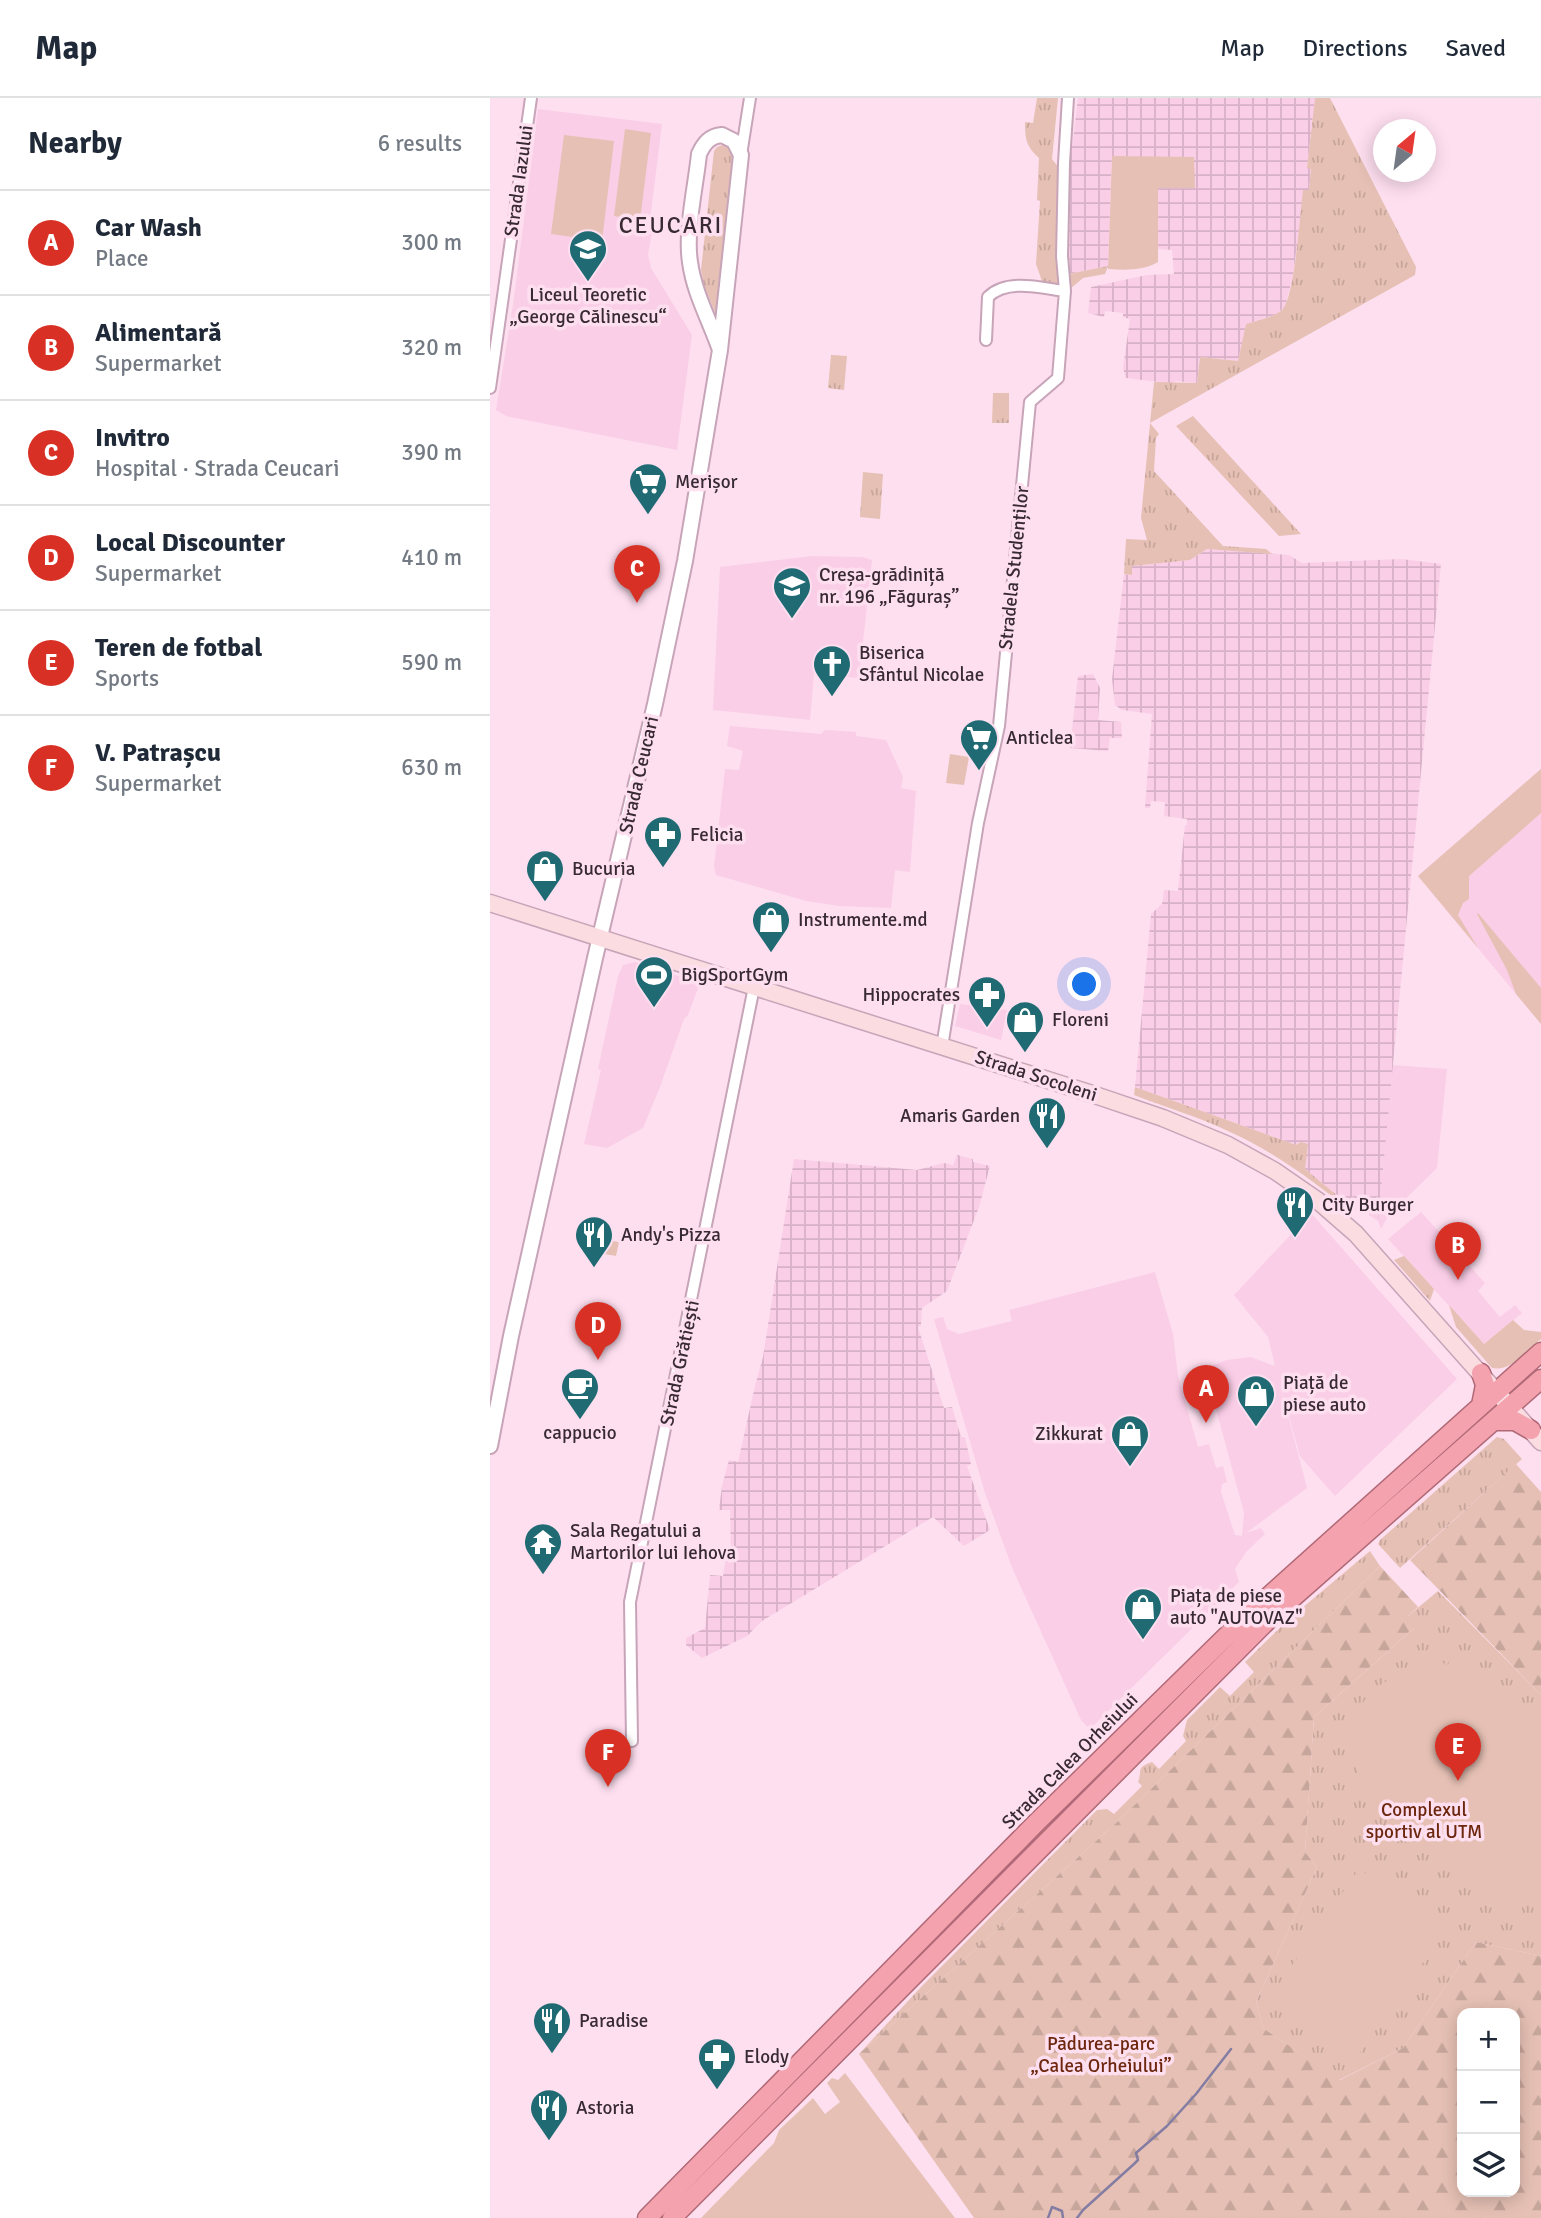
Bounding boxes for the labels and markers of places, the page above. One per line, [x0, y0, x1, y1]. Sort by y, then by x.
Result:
school or university icon: Liceul Teoretic „George Călinescu“ [567, 228, 609, 283]
place label: Liceul Teoretic „George Călinescu“ [509, 283, 667, 329]
supermarket icon: Merișor [627, 461, 669, 516]
place label: Merișor [675, 470, 738, 494]
pin: C [614, 545, 660, 603]
place label: Creșa-grădiniță nr. 196 „Făguraș” [819, 563, 959, 609]
school or university icon: Creșa-grădiniță nr. 196 „Făguraș” [771, 565, 813, 620]
place label: Biserica Sfântul Nicolae [859, 641, 984, 687]
church icon: Biserica Sfântul Nicolae [811, 643, 853, 698]
supermarket icon: Anticlea [958, 717, 1000, 772]
place label: Anticlea [1006, 726, 1073, 750]
pharmacy icon: Felicia [642, 814, 684, 869]
place label: Felicia [690, 823, 743, 847]
shop icon: Bucuria [524, 848, 566, 903]
place label: Bucuria [572, 857, 635, 881]
shop icon: Instrumente.md [750, 899, 792, 954]
place label: Instrumente.md [798, 908, 928, 932]
sports icon: BigSportGym [633, 954, 675, 1009]
place label: BigSportGym [681, 963, 788, 987]
pharmacy icon: Hippocrates [966, 974, 1008, 1029]
place label: Hippocrates [862, 983, 960, 1007]
shop icon: Floreni [1004, 999, 1046, 1054]
place label: Floreni [1052, 1008, 1109, 1032]
restaurant icon: Amaris Garden [1026, 1095, 1068, 1150]
place label: Amaris Garden [900, 1104, 1020, 1128]
restaurant icon: City Burger [1274, 1184, 1316, 1239]
place label: City Burger [1322, 1193, 1414, 1217]
restaurant icon: Andy's Pizza [573, 1214, 615, 1269]
pin: B [1435, 1222, 1481, 1280]
place label: Andy's Pizza [621, 1223, 721, 1247]
pin: D [575, 1302, 621, 1360]
pin: A [1183, 1365, 1229, 1423]
cafe icon: cappucio [559, 1366, 601, 1421]
place label: Piață de piese auto [1283, 1371, 1366, 1417]
shop icon: Piață de piese auto [1235, 1373, 1277, 1428]
shop icon: Zikkurat [1109, 1413, 1151, 1468]
place label: cappucio [543, 1421, 617, 1445]
place label: Zikkurat [1035, 1422, 1103, 1446]
place label: Sala Regatului a Martorilor lui Iehova [570, 1519, 736, 1565]
temple icon: Sala Regatului a Martorilor lui Iehova [522, 1521, 564, 1576]
place label: Piața de piese auto "AUTOVAZ" [1170, 1584, 1302, 1630]
shop icon: Piața de piese auto "AUTOVAZ" [1122, 1586, 1164, 1641]
pin: E [1435, 1723, 1481, 1781]
pin: F [585, 1729, 631, 1787]
restaurant icon: Paradise [531, 2000, 573, 2055]
place label: Paradise [579, 2009, 648, 2033]
pharmacy icon: Elody [696, 2036, 738, 2091]
place label: Elody [744, 2045, 789, 2069]
restaurant icon: Astoria [528, 2087, 570, 2142]
place label: Astoria [576, 2096, 634, 2120]

